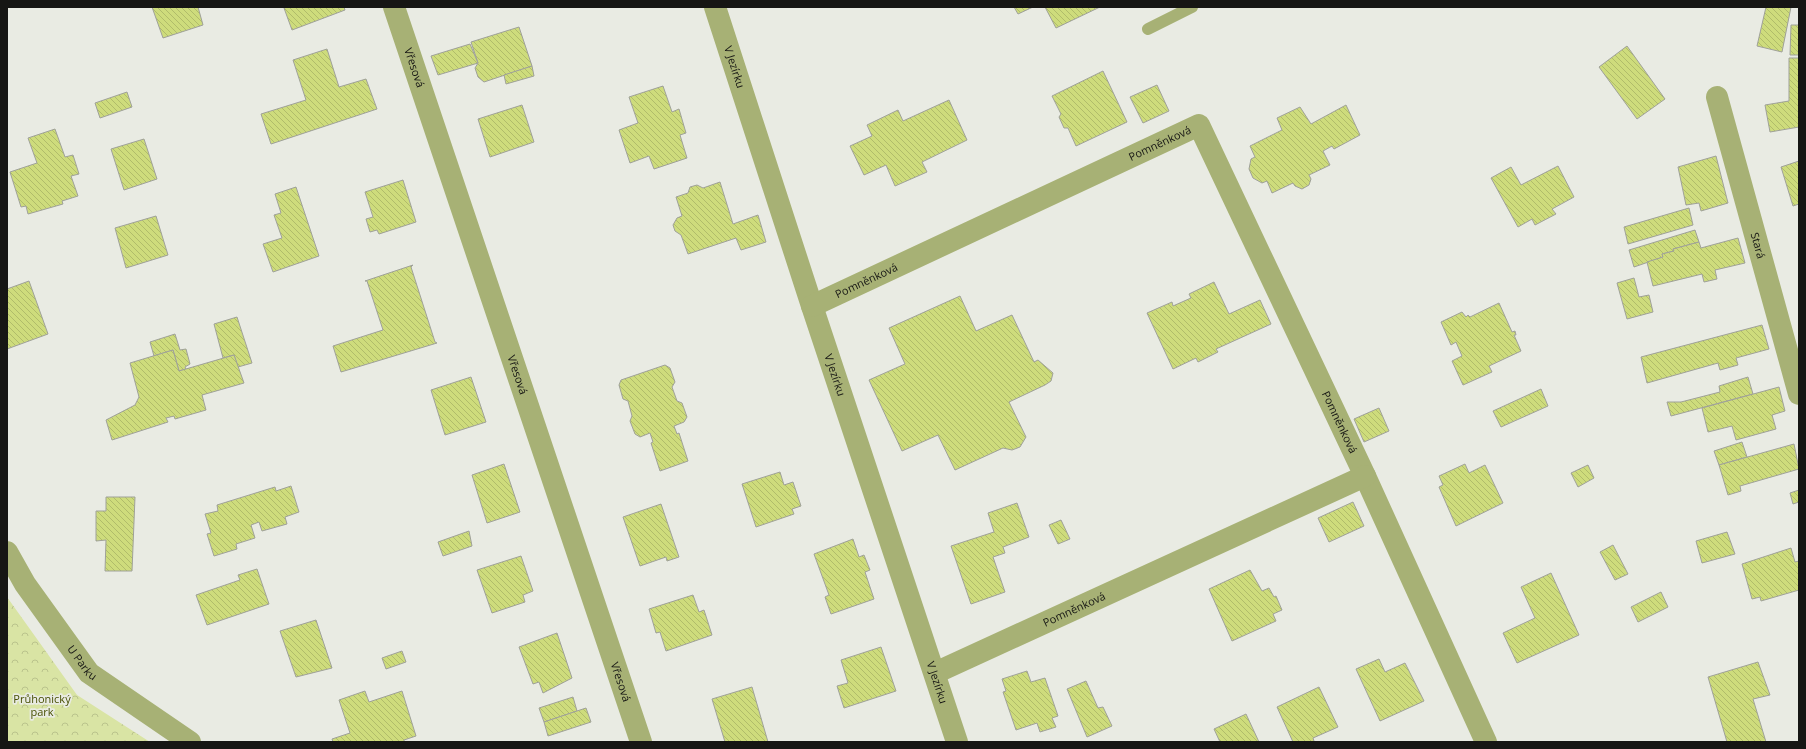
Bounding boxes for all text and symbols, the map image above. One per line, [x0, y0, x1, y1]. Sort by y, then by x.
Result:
street label: V Jezírku [721, 44, 749, 90]
street label: Vřesová [401, 46, 428, 89]
street label: Pomněnková [1126, 122, 1193, 164]
street label: Stará [1748, 230, 1769, 260]
street label: Pomněnková [833, 259, 900, 301]
street label: V Jezírku [821, 352, 849, 398]
street label: Vřesová [504, 353, 532, 396]
street label: Pomněnková [1319, 388, 1361, 456]
street label: Pomněnková [1040, 588, 1108, 630]
street label: U Parku [64, 642, 100, 683]
street label: V Jezírku [924, 659, 952, 705]
street label: Vřesová [608, 660, 635, 703]
park label: Průhonický park [13, 691, 71, 719]

